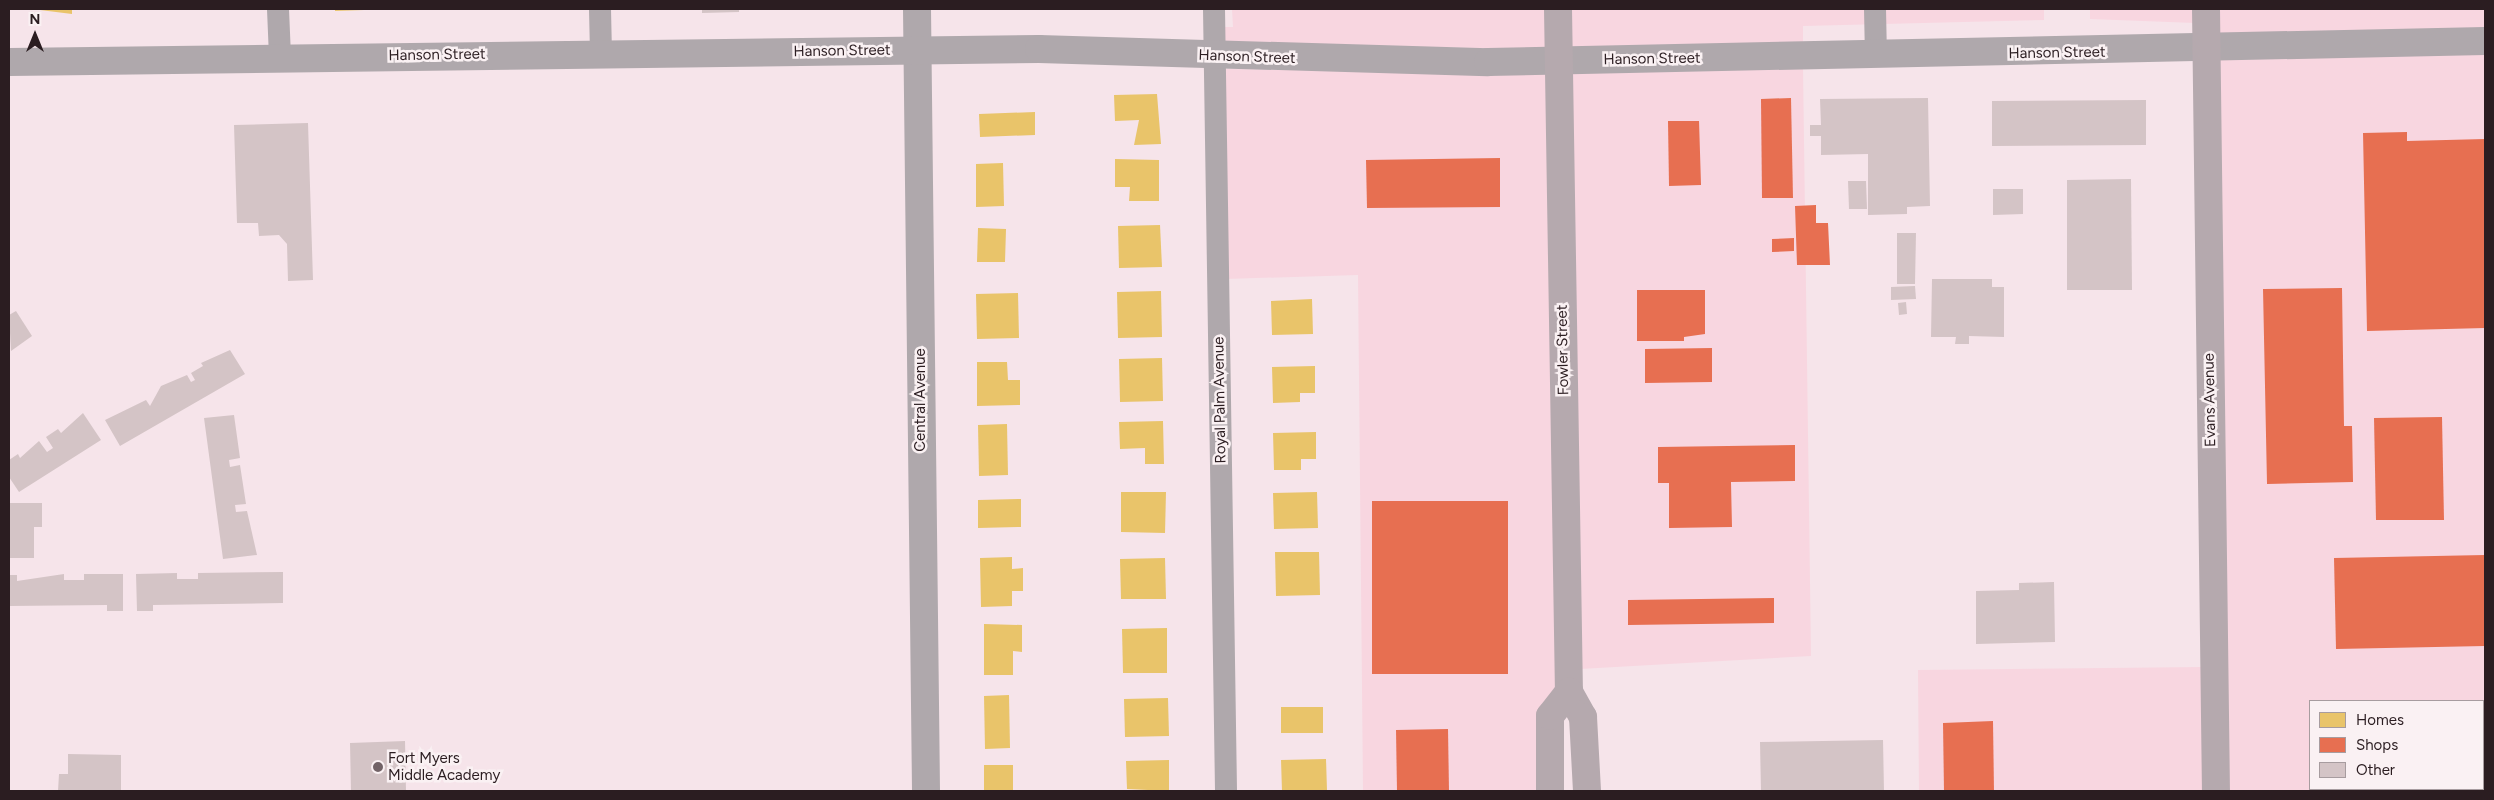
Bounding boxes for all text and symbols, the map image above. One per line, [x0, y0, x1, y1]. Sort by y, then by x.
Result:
north arrow [10, 10, 60, 60]
text: N [30, 11, 40, 28]
street label: Hanson Street [793, 41, 891, 61]
street label: Hanson Street [2008, 43, 2106, 63]
street label: Hanson Street [388, 45, 486, 65]
street label: Hanson Street [1198, 46, 1296, 68]
street label: Hanson Street [1603, 49, 1701, 69]
street label: Fowler Street [1553, 305, 1573, 395]
street label: Royal Palm Avenue [1210, 336, 1230, 464]
street label: Central Avenue [912, 348, 930, 452]
street label: Evans Avenue [2200, 353, 2220, 447]
legend [2309, 700, 2484, 790]
text: Homes [2356, 711, 2404, 729]
text: Shops [2356, 736, 2398, 754]
place label: Fort Myers Middle Academy [388, 749, 500, 784]
marker: Fort Myers Middle Academy [372, 761, 384, 773]
text: Other [2356, 761, 2395, 779]

